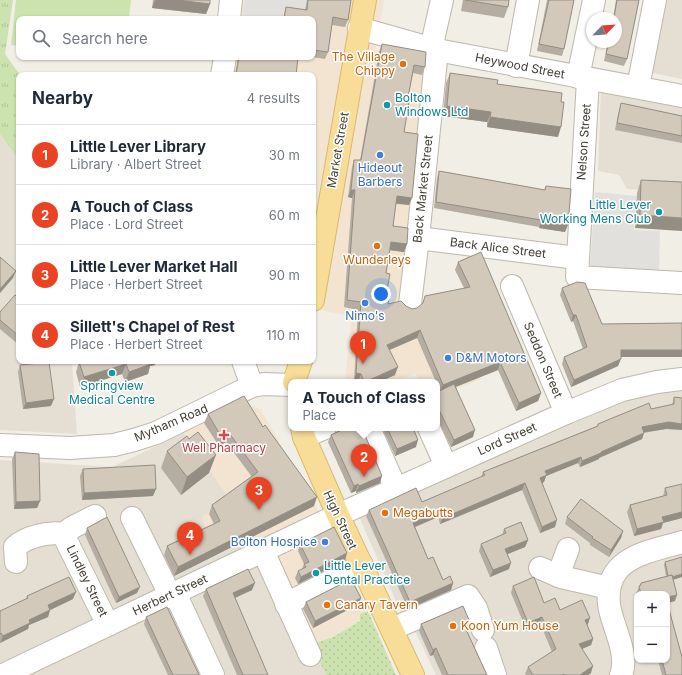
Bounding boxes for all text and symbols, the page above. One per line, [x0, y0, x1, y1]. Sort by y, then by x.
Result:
north arrow [586, 12, 622, 48]
search box [16, 16, 316, 60]
icon: search [30, 27, 52, 49]
text: Search here [62, 29, 148, 48]
place label: The Village Chippy [332, 49, 395, 78]
street label: Heywood Street [474, 49, 566, 82]
marker: The Village Chippy [398, 59, 408, 69]
text: Nearby [32, 88, 93, 108]
text: 4 results [247, 90, 300, 106]
place label: Bolton Windows Ltd [395, 90, 468, 119]
marker: Bolton Windows Ltd [382, 100, 392, 110]
street label: Nelson Street [573, 103, 594, 181]
street label: Market Street [323, 111, 352, 189]
street label: Back Market Street [409, 134, 436, 244]
text: Little Lever Library [70, 137, 206, 156]
text: 1 [42, 147, 48, 163]
text: 30 m [269, 147, 300, 163]
marker: Hideout Barbers [375, 150, 385, 160]
text: Library · Albert Street [70, 156, 201, 172]
place label: Hideout Barbers [358, 160, 402, 189]
text: A Touch of Class [70, 197, 193, 216]
place label: Little Lever Working Mens Club [540, 197, 651, 226]
text: 2 [41, 207, 49, 223]
text: 60 m [269, 207, 300, 223]
marker: Little Lever Working Mens Club [654, 207, 664, 217]
text: Place · Lord Street [70, 216, 183, 232]
street label: Back Alice Street [449, 234, 547, 261]
marker: Wunderleys [372, 241, 382, 251]
place label: Wunderleys [343, 252, 411, 267]
text: Little Lever Market Hall [70, 257, 237, 276]
text: 3 [41, 267, 49, 283]
text: 90 m [269, 267, 300, 283]
text: Place · Herbert Street [70, 276, 202, 292]
your location [371, 284, 391, 304]
marker: Nimo's [360, 298, 370, 308]
place label: Nimo's [345, 308, 385, 323]
text: Sillett's Chapel of Rest [70, 317, 235, 336]
street label: Seddon Street [521, 320, 566, 400]
text: 4 [41, 327, 49, 343]
text: 110 m [266, 327, 300, 343]
pin: 1 [350, 331, 376, 364]
text: Place · Herbert Street [70, 336, 202, 352]
place label: D&M Motors [456, 350, 527, 365]
marker: D&M Motors [443, 353, 453, 363]
marker: Springview Medical Centre [107, 368, 117, 378]
place label: Springview Medical Centre [69, 378, 155, 407]
popup [288, 379, 440, 431]
text: A Touch of Class [302, 388, 426, 407]
street label: Mytham Road [132, 400, 210, 445]
text: Place [302, 407, 336, 423]
street label: Lord Street [475, 419, 539, 458]
marker: Well Pharmacy [219, 430, 229, 440]
place label: Well Pharmacy [182, 440, 266, 455]
pin: 2 [351, 444, 377, 477]
pin: 3 [246, 477, 272, 510]
street label: High Street [320, 488, 361, 552]
place label: Megabutts [393, 505, 453, 520]
marker: Megabutts [380, 508, 390, 518]
pin: 4 [177, 522, 203, 555]
place label: Bolton Hospice [231, 534, 317, 549]
marker: Bolton Hospice [320, 537, 330, 547]
street label: Lindley Street [64, 543, 111, 619]
place label: Little Lever Dental Practice [324, 558, 410, 587]
marker: Little Lever Dental Practice [311, 568, 321, 578]
street label: Herbert Street [130, 571, 210, 618]
map controls [634, 591, 670, 663]
button: + [634, 591, 670, 627]
place label: Canary Tavern [335, 597, 418, 612]
marker: Canary Tavern [322, 600, 332, 610]
place label: Koon Yum House [461, 618, 559, 633]
marker: Koon Yum House [448, 621, 458, 631]
button: − [634, 627, 670, 663]

